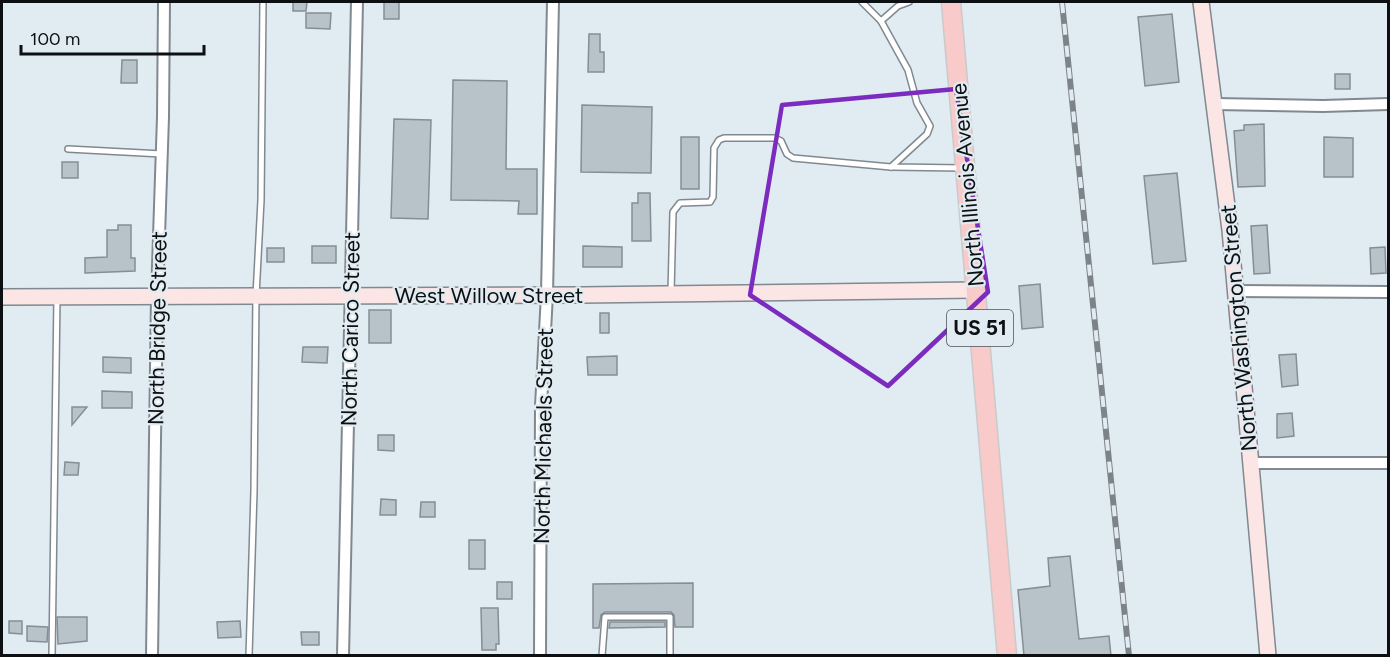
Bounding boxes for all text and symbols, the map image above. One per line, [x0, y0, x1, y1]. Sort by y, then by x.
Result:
scale bar [21, 18, 204, 56]
text: 100 m [30, 28, 80, 50]
street label: North Illinois Avenue [945, 82, 990, 288]
street label: North Washington Street [1214, 203, 1263, 453]
street label: North Bridge Street [142, 231, 173, 425]
street label: North Carico Street [335, 231, 366, 427]
street label: West Willow Street [395, 282, 583, 309]
road number: US 51 [947, 310, 1013, 346]
street label: North Michaels Street [528, 328, 559, 544]

